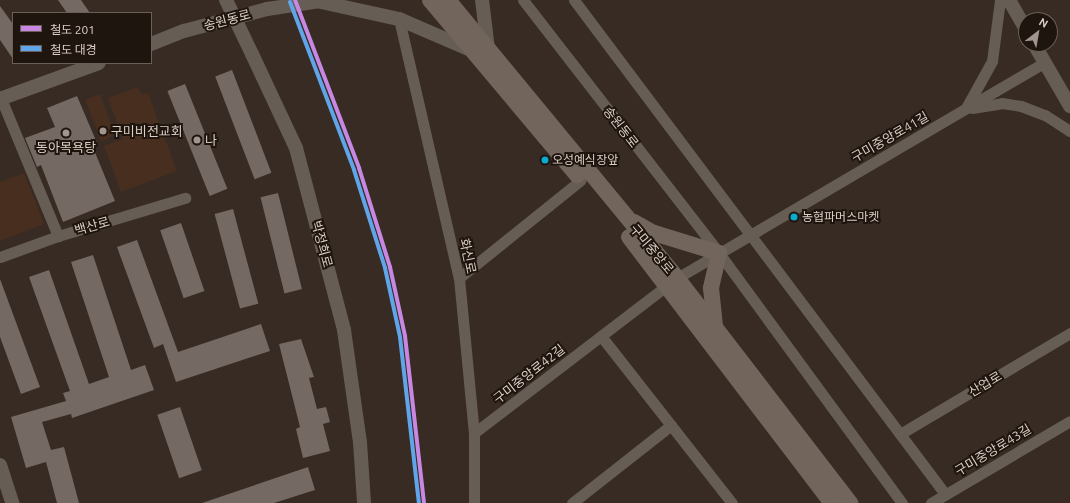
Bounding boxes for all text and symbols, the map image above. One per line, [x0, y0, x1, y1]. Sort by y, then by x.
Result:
street label: 송원동로 [202, 6, 252, 34]
legend [12, 12, 152, 64]
north arrow [1018, 12, 1058, 52]
text: N [1037, 15, 1050, 30]
text: 철도 201 [50, 23, 95, 36]
text: 철도 대경 [50, 43, 97, 56]
street label: 송원동로 [600, 103, 642, 151]
street label: 구미중앙로41길 [849, 109, 931, 165]
place label: 구미비전교회 [111, 123, 183, 139]
marker: 구미비전교회 [98, 126, 108, 136]
marker: 동아목욕탕 [61, 128, 71, 138]
place label: 나 [205, 132, 217, 148]
marker: 나 [192, 135, 202, 145]
place label: 동아목욕탕 [36, 139, 96, 155]
place label: 오성예식장앞 [552, 153, 618, 167]
marker: 오성예식장앞 [540, 155, 550, 165]
place label: 농협파머스마켓 [802, 210, 879, 224]
marker: 농협파머스마켓 [789, 212, 799, 222]
street label: 백산로 [73, 214, 111, 238]
street label: 박정희로 [308, 219, 336, 269]
street label: 구미중앙로 [627, 221, 677, 277]
street label: 화신로 [457, 237, 479, 275]
street label: 구미중앙로42길 [490, 341, 568, 407]
street label: 산업로 [966, 368, 1004, 400]
street label: 구미중앙로43길 [952, 421, 1034, 479]

